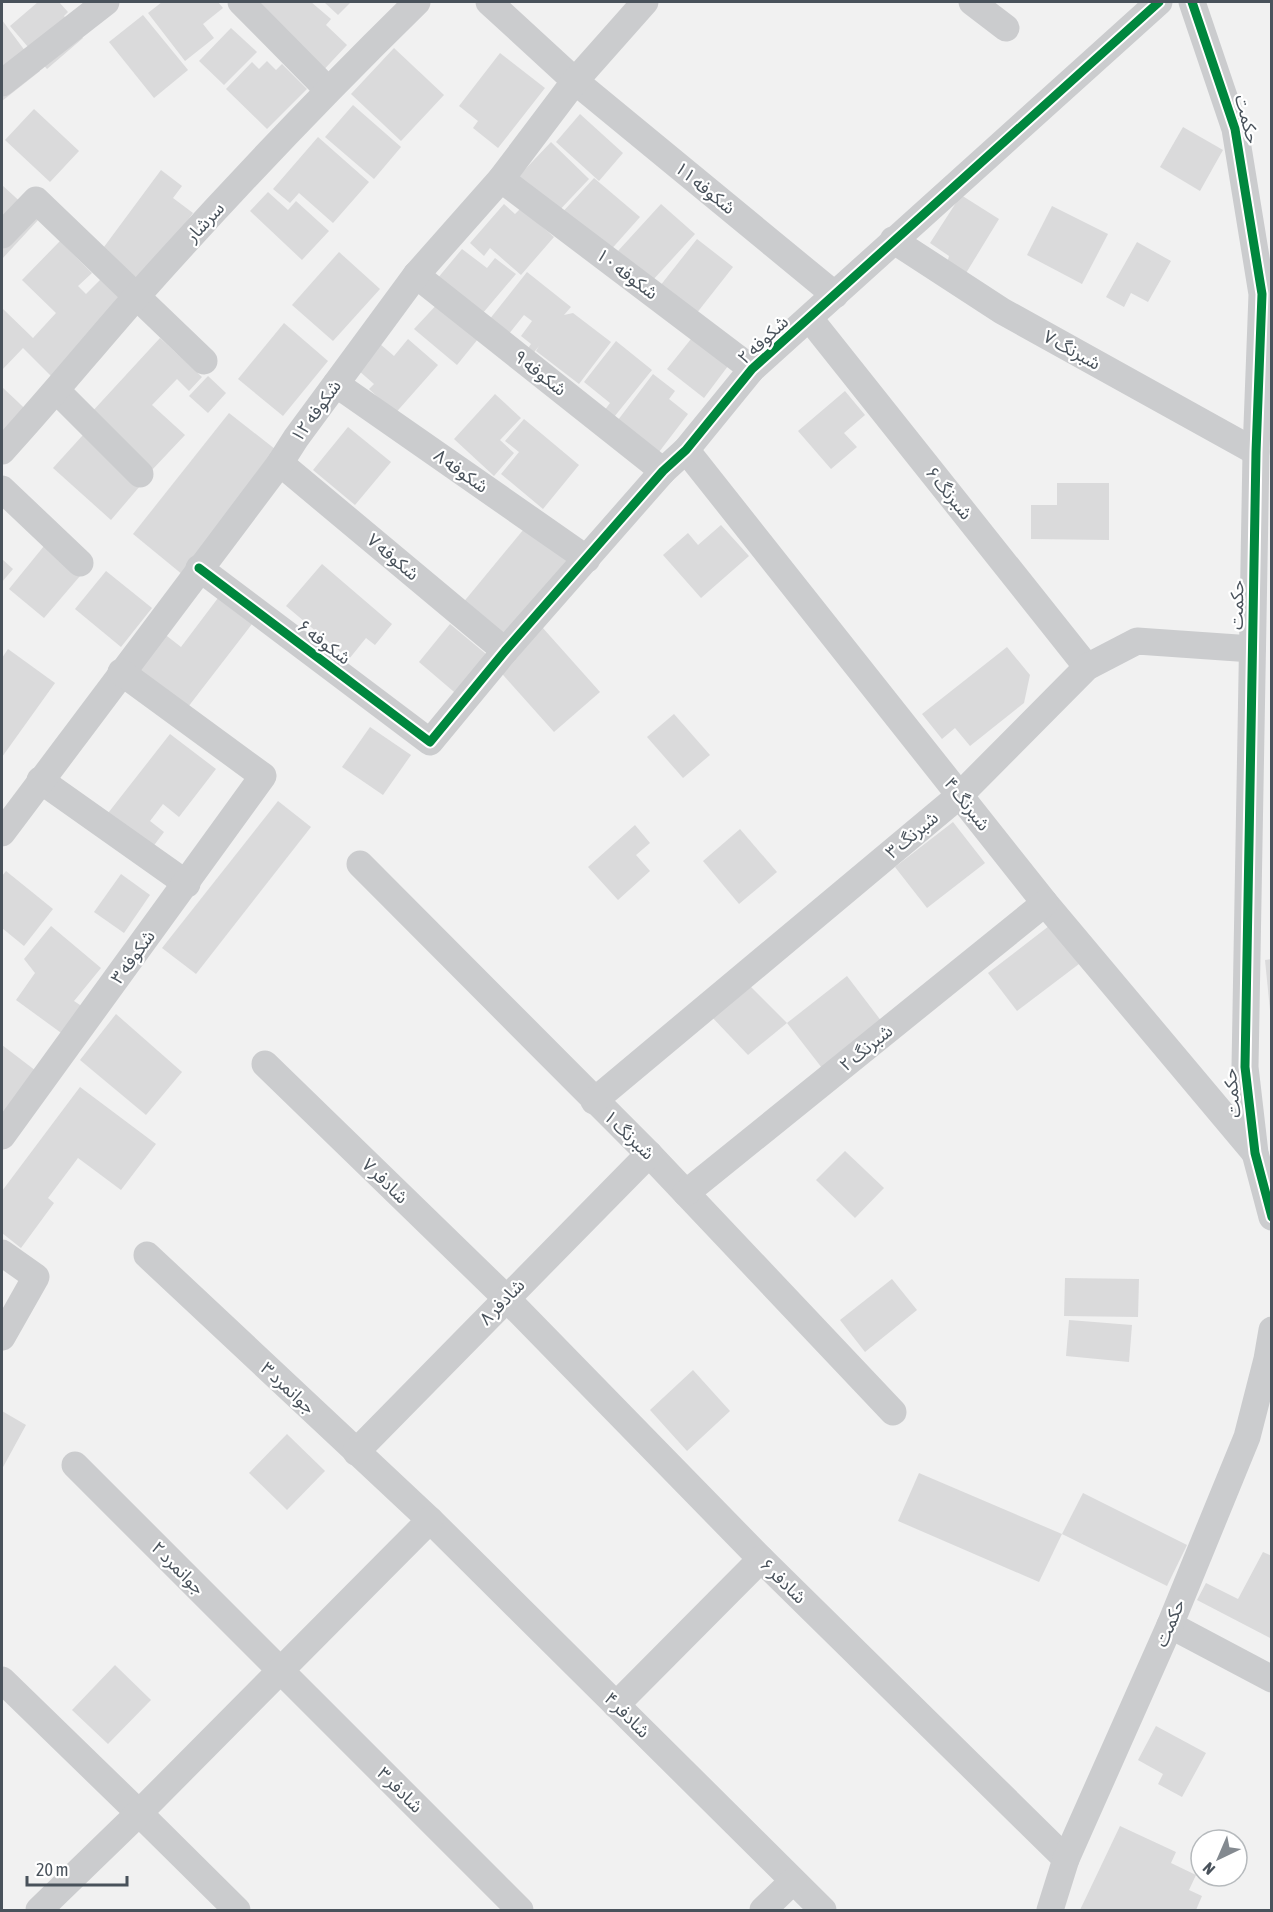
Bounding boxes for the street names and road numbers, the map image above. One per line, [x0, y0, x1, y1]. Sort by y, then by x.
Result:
street label: حکمت [1231, 92, 1264, 146]
street label: شکوفه ۱۱ [670, 157, 740, 219]
street label: سرشار [180, 197, 229, 247]
street label: شکوفه ۱۰ [592, 244, 662, 304]
street label: شکوفه ۲ [733, 311, 793, 369]
street label: شبرنگ ۷ [1040, 325, 1104, 375]
street label: شکوفه ۹ [509, 345, 571, 401]
street label: شکوفه ۱۲ [286, 376, 346, 446]
street label: شکوفه ۸ [430, 444, 492, 498]
street label: شبرنگ ۶ [921, 462, 977, 524]
street label: شکوفه ۷ [362, 529, 424, 585]
street label: حکمت [1226, 580, 1247, 630]
street label: شکوفه ۶ [293, 615, 355, 669]
street label: شبرنگ ۴ [939, 773, 995, 835]
street label: شبرنگ ۳ [881, 807, 943, 863]
street label: شکوفه ۳ [106, 926, 160, 988]
street label: شبرنگ ۲ [835, 1020, 897, 1076]
street label: حکمت [1218, 1067, 1245, 1119]
street label: شبرنگ ۱ [599, 1106, 659, 1164]
street label: شادفر ۷ [357, 1154, 413, 1208]
street label: شادفر ۸ [475, 1274, 529, 1330]
street label: جوانمرد ۳ [256, 1357, 320, 1419]
street label: جوانمرد ۲ [147, 1537, 209, 1599]
street label: شادفر ۶ [755, 1554, 811, 1608]
street label: حکمت [1150, 1596, 1189, 1650]
street label: شادفر ۴ [599, 1687, 655, 1743]
street label: شادفر ۳ [372, 1762, 428, 1818]

